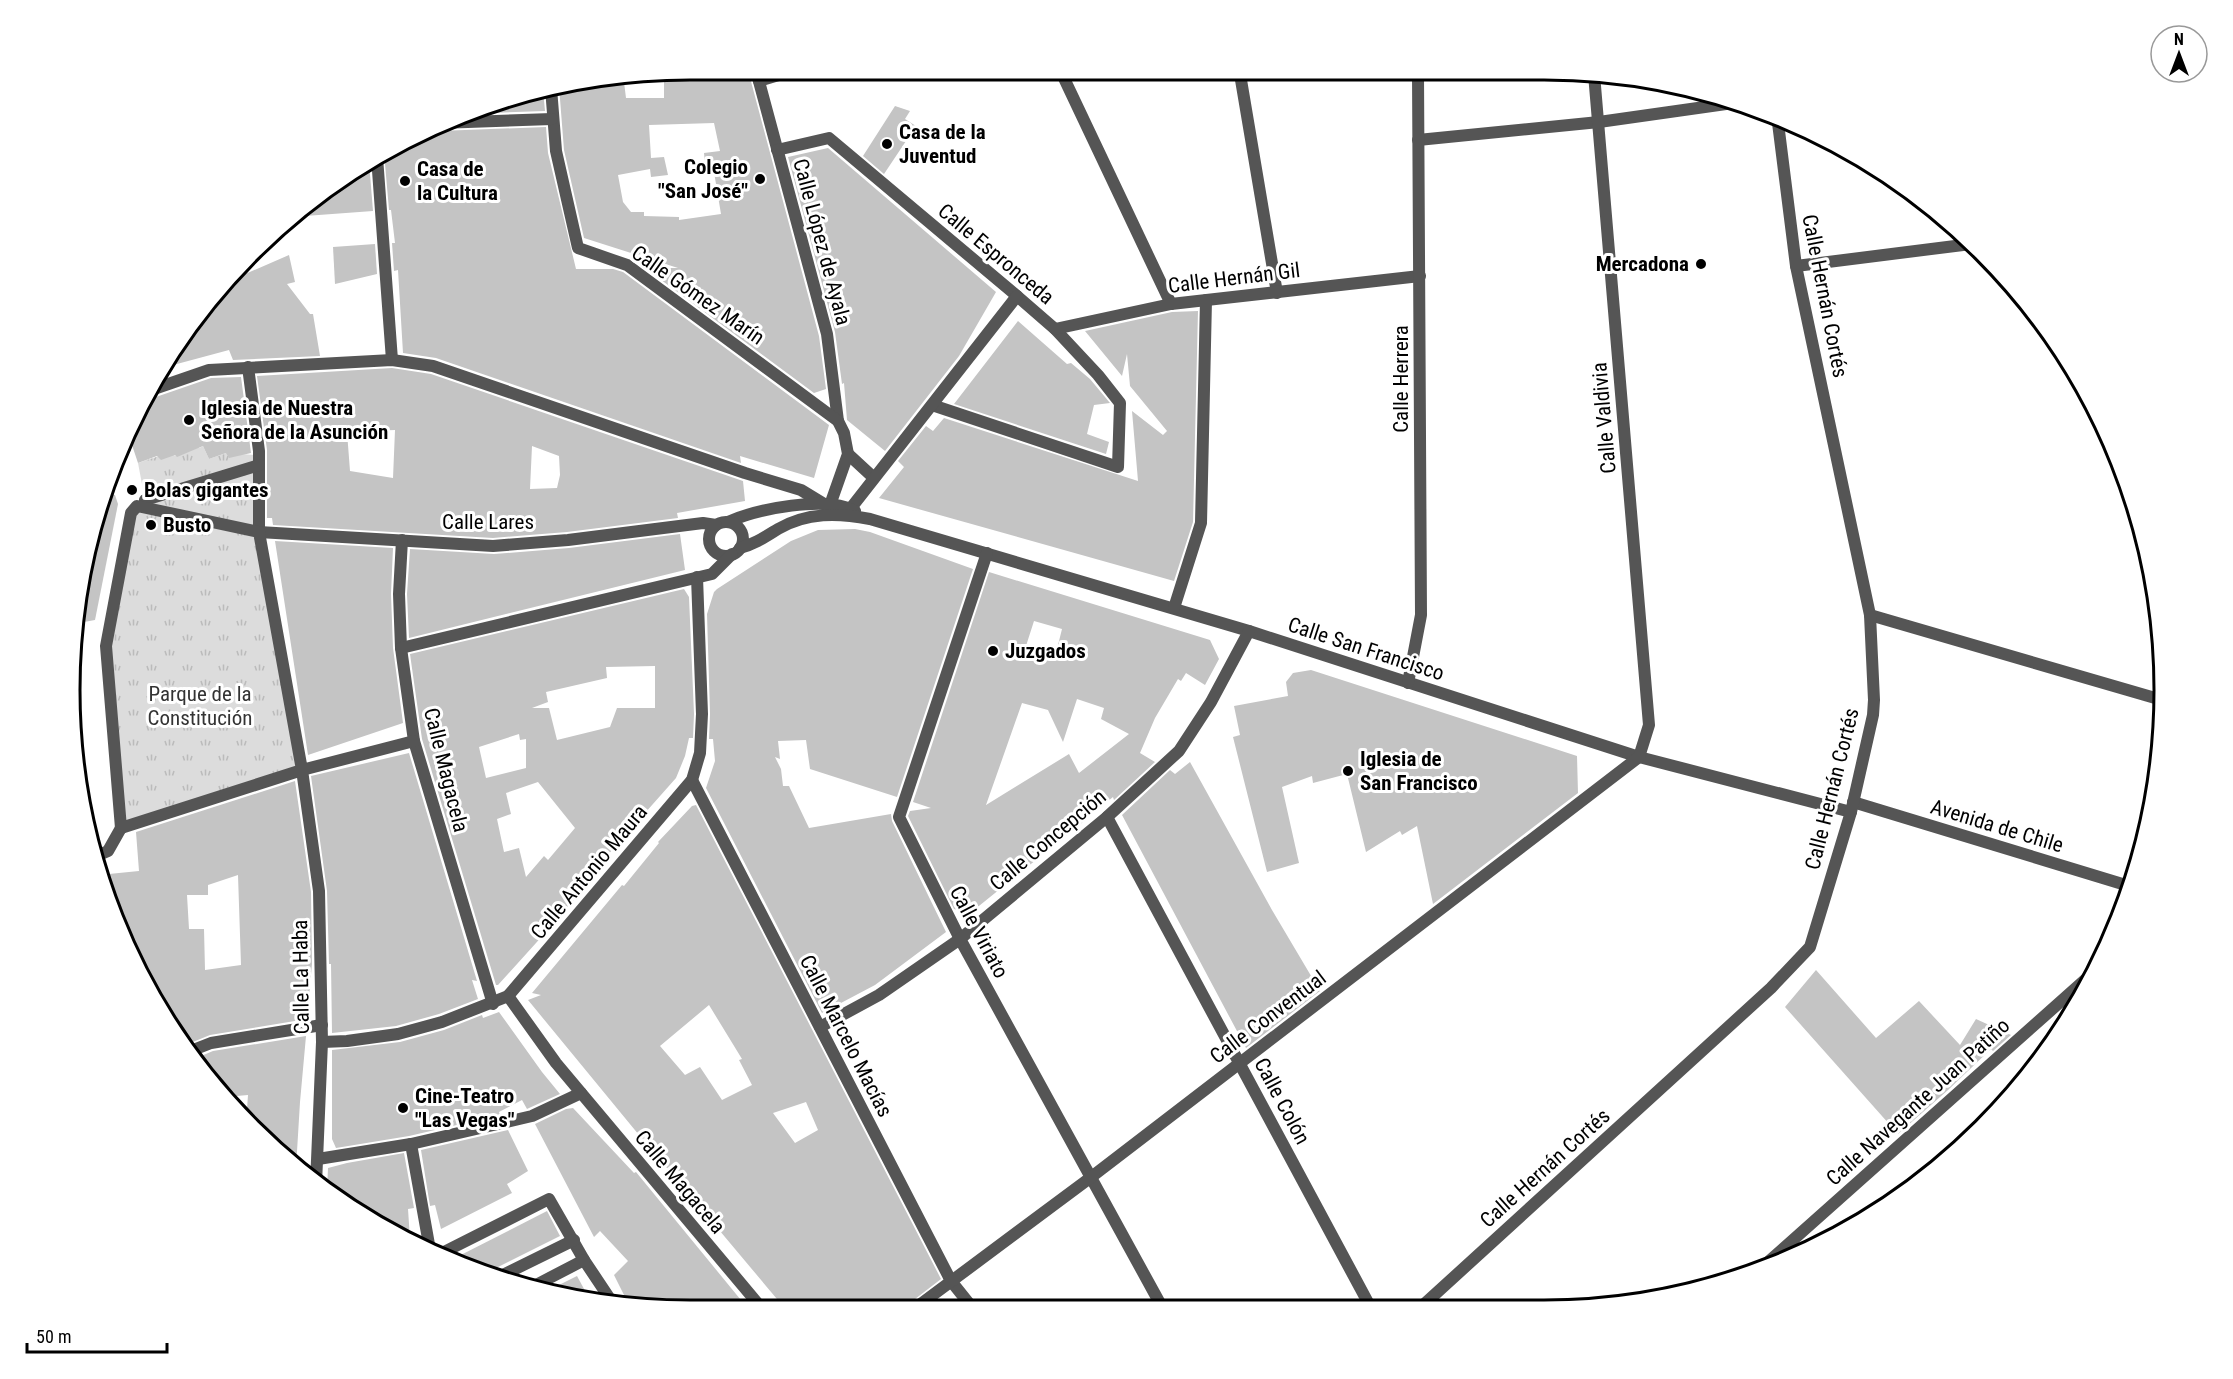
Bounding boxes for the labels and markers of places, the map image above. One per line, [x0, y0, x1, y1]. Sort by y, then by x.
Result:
place label: Casa de la Juventud [899, 120, 986, 168]
marker: Casa de la Juventud [880, 137, 894, 151]
place label: Colegio "San José" [658, 155, 748, 203]
place label: Casa de la Cultura [417, 157, 498, 205]
marker: Colegio "San José" [753, 172, 767, 186]
marker: Casa de la Cultura [398, 174, 412, 188]
place label: Mercadona [1596, 252, 1689, 276]
marker: Mercadona [1694, 257, 1708, 271]
place label: Iglesia de Nuestra Señora de la Asunción [201, 396, 388, 444]
marker: Iglesia de Nuestra Señora de la Asunción [182, 413, 196, 427]
place label: Bolas gigantes [144, 478, 268, 502]
marker: Bolas gigantes [125, 483, 139, 497]
place label: Busto [163, 513, 211, 537]
marker: Busto [144, 518, 158, 532]
place label: Juzgados [1005, 639, 1086, 663]
marker: Juzgados [986, 644, 1000, 658]
place label: Iglesia de San Francisco [1360, 747, 1478, 795]
marker: Iglesia de San Francisco [1341, 764, 1355, 778]
place label: Cine-Teatro "Las Vegas" [415, 1084, 515, 1132]
marker: Cine-Teatro "Las Vegas" [396, 1101, 410, 1115]

